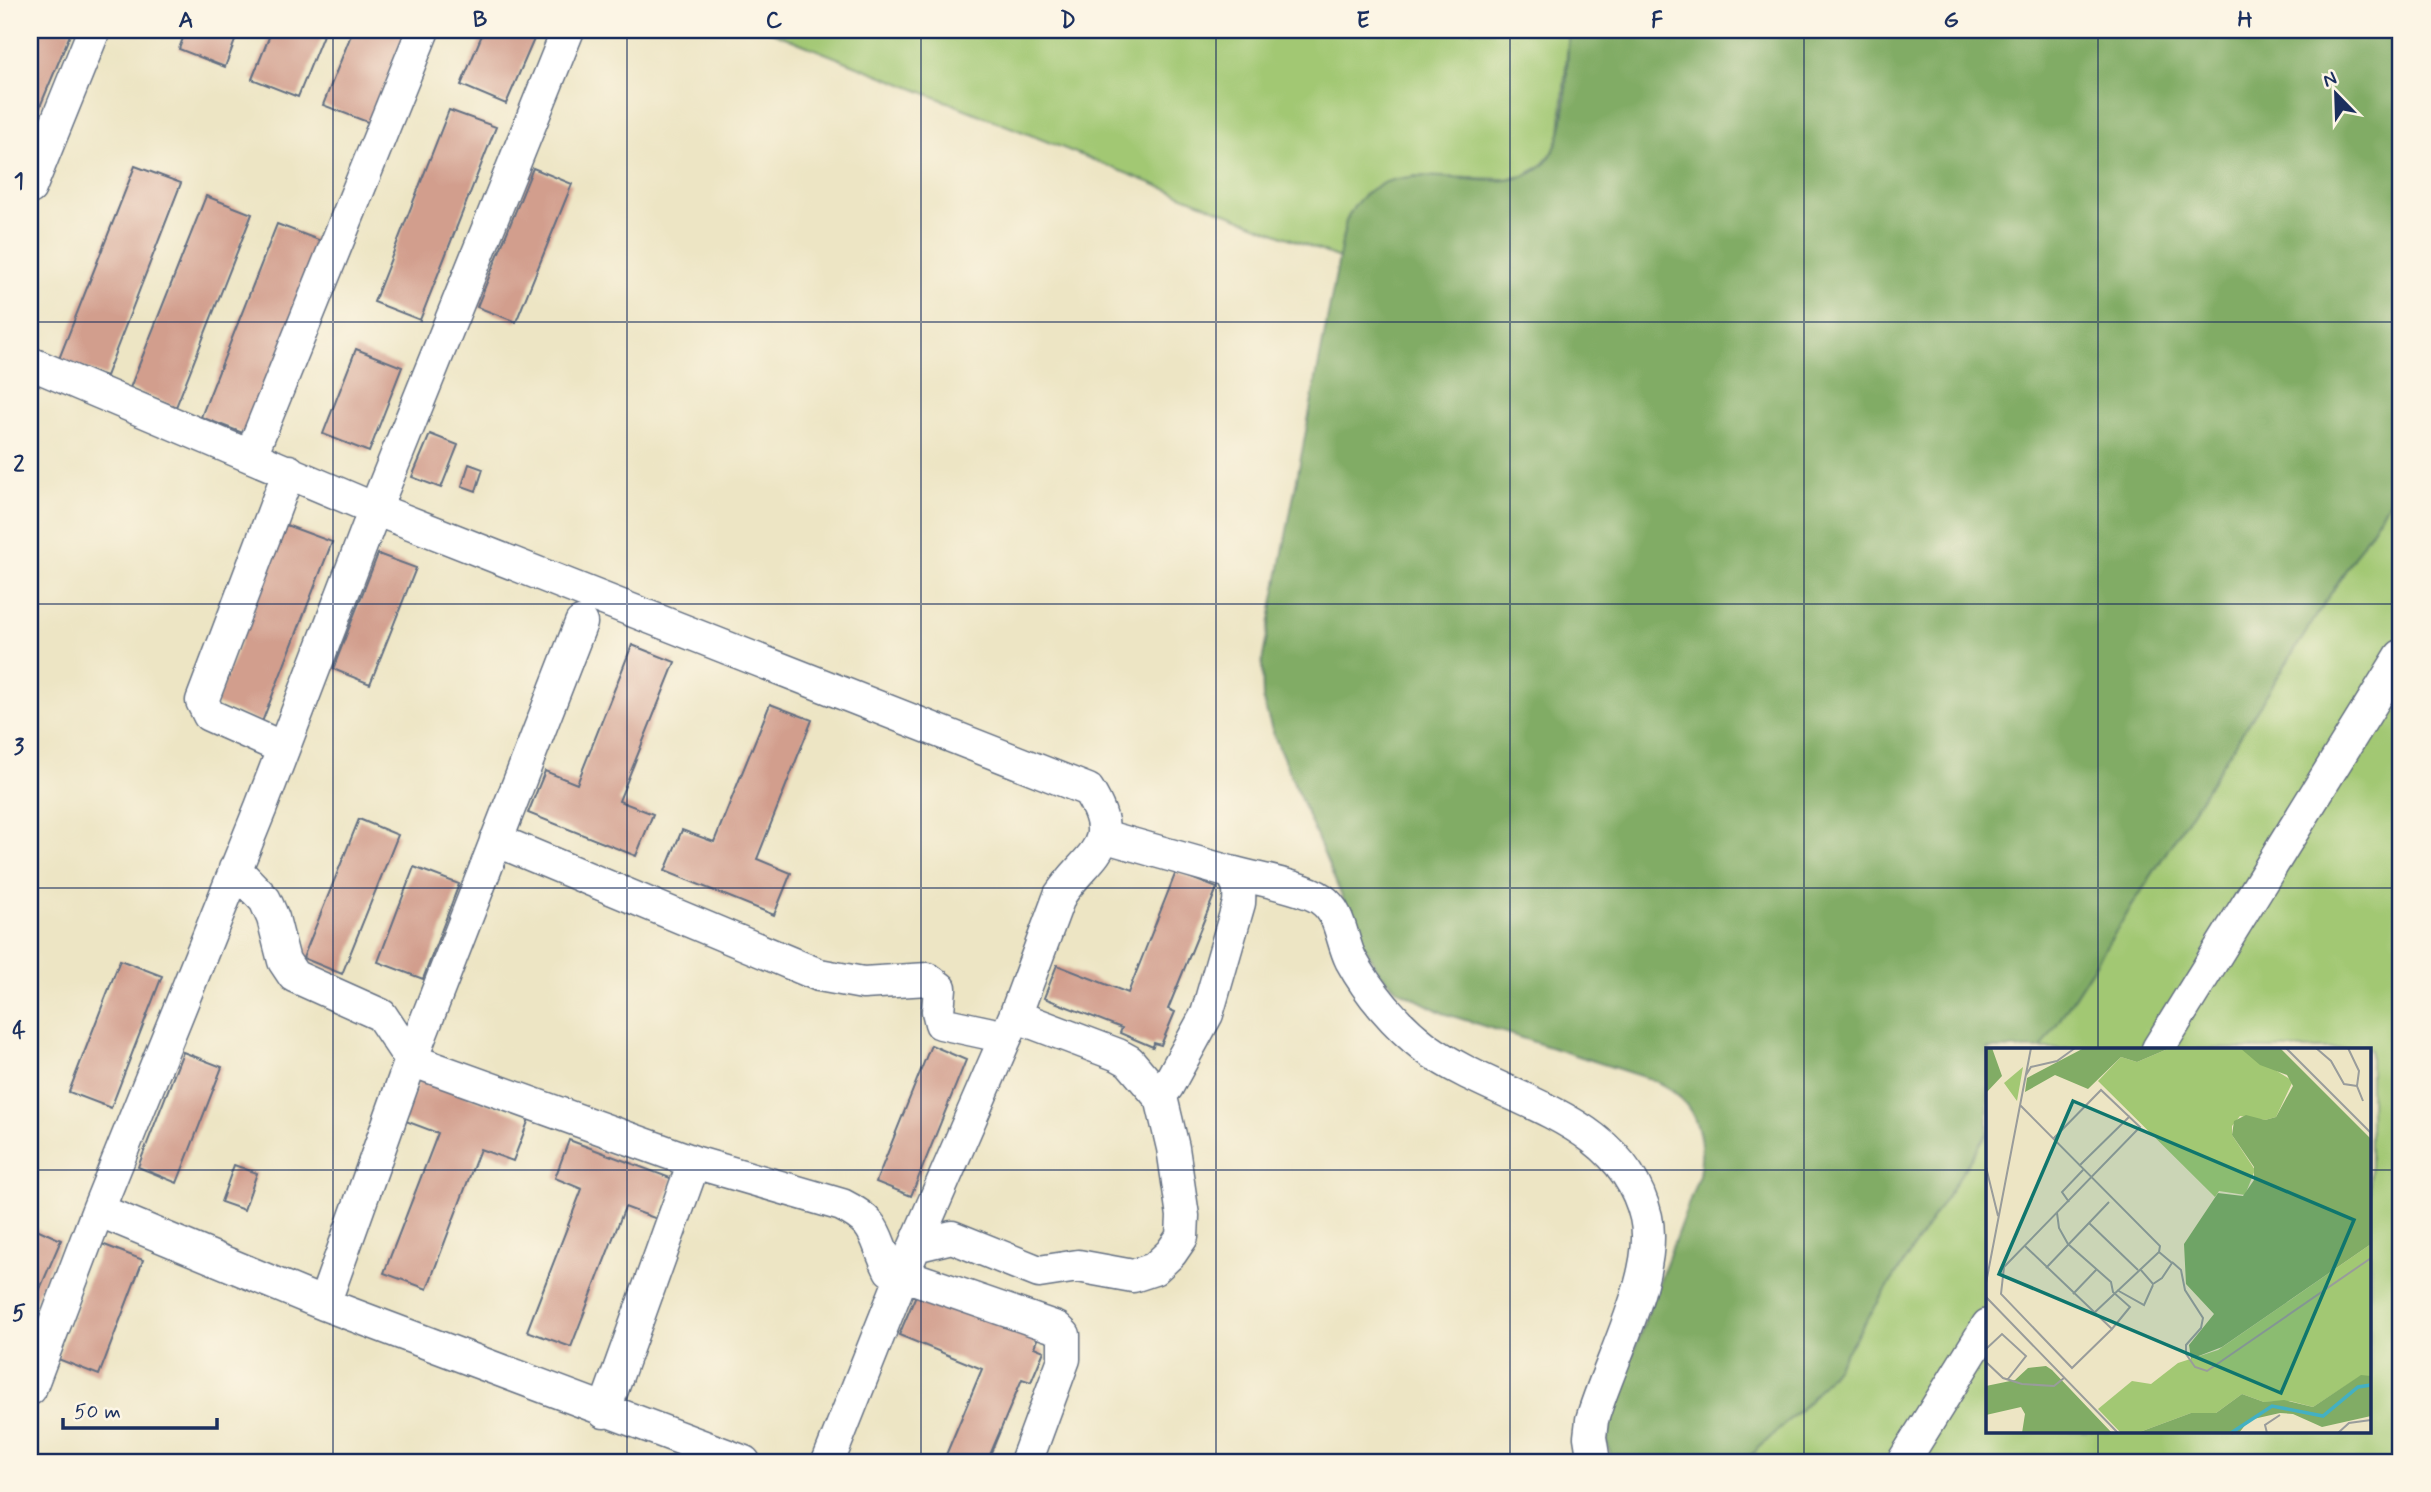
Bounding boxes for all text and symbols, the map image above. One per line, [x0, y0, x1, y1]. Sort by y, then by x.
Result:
text: A [178, 6, 194, 36]
text: B [473, 6, 488, 36]
text: C [766, 6, 783, 36]
text: D [1060, 6, 1076, 36]
text: E [1356, 6, 1370, 36]
text: F [1651, 6, 1663, 36]
text: G [1943, 6, 1959, 36]
text: H [2237, 6, 2253, 36]
north arrow [2302, 60, 2372, 130]
text: N [2319, 66, 2341, 94]
text: 1 [14, 167, 24, 197]
text: 2 [13, 450, 25, 480]
text: 3 [14, 733, 25, 763]
text: 4 [12, 1016, 26, 1046]
inset map [1986, 1048, 2372, 1432]
text: 5 [12, 1299, 26, 1329]
scale bar [63, 1387, 217, 1431]
text: 50 m [74, 1398, 121, 1426]

